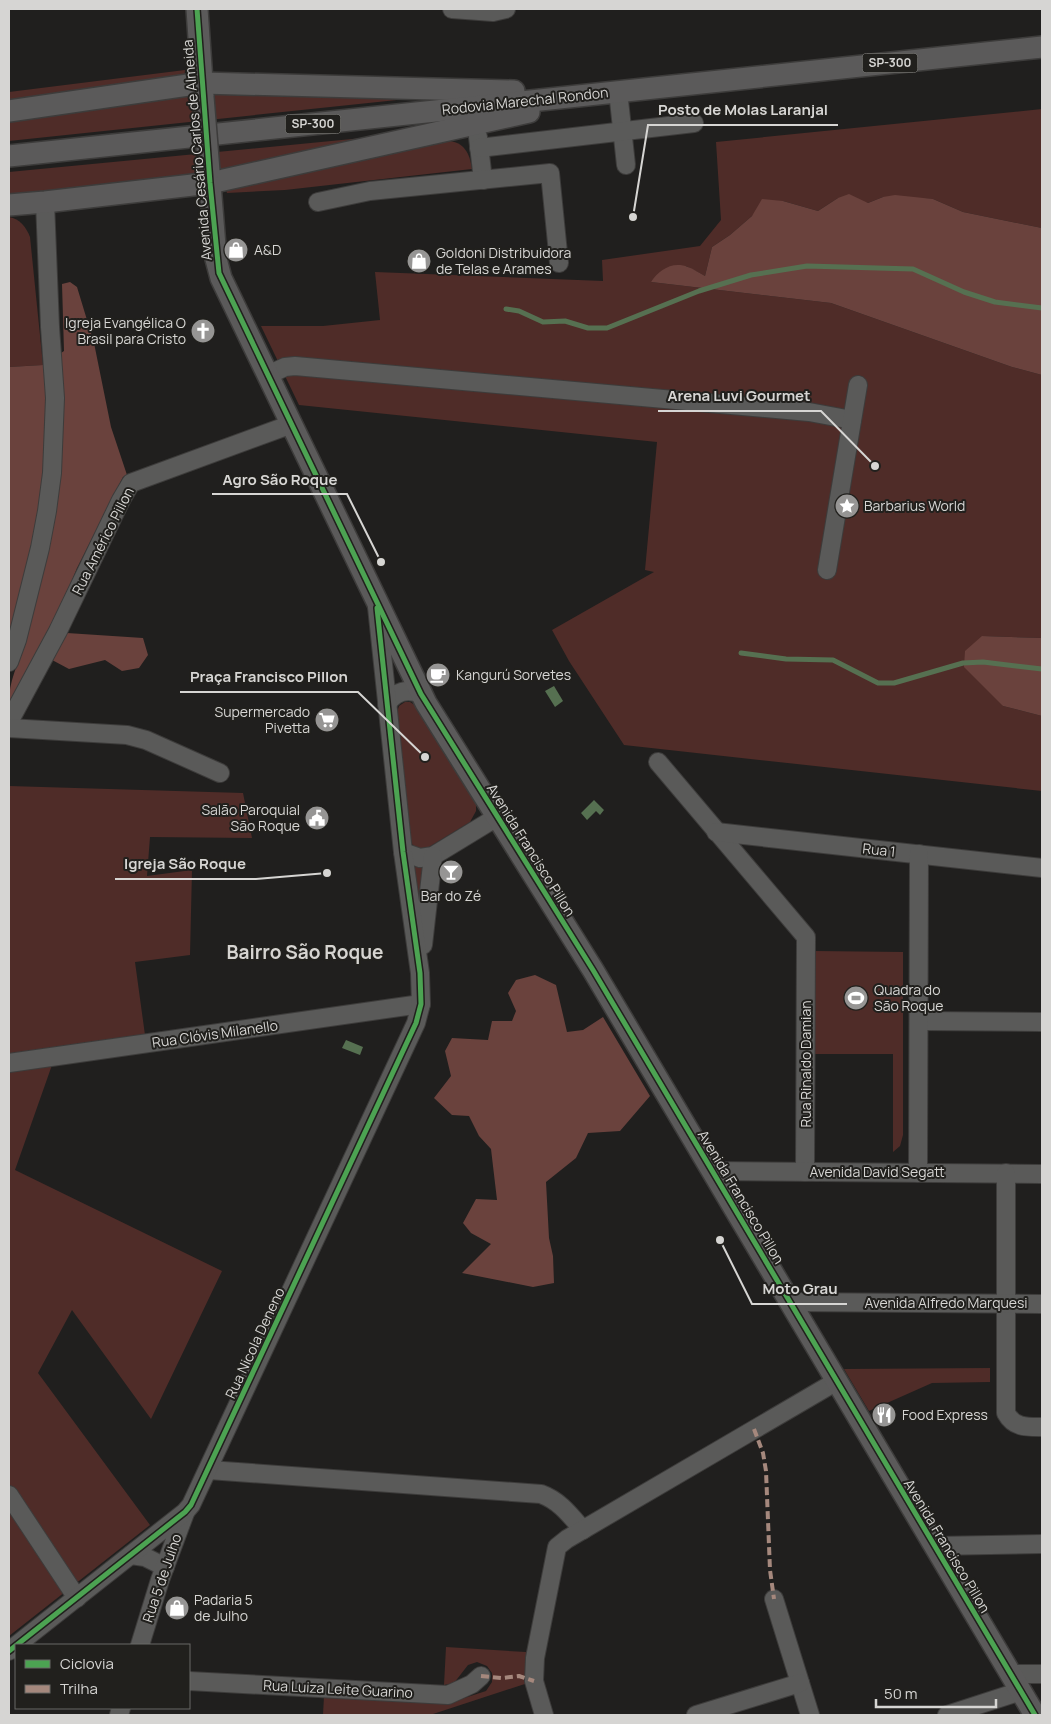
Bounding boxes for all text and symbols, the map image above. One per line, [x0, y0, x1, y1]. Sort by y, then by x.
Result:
street label: Avenida Cesário Carlos de Almeida [177, 39, 216, 261]
road number: SP-300 [862, 54, 918, 72]
street label: Rodovia Marechal Rondon [441, 82, 609, 119]
callout: Posto de Molas Laranjal [648, 95, 838, 125]
text: Posto de Molas Laranjal [658, 99, 828, 120]
road number: SP-300 [286, 115, 340, 134]
shop icon: A&D [223, 237, 249, 263]
place label: A&D [254, 240, 281, 259]
place label: Goldoni Distribuidora de Telas e Arames [436, 243, 571, 278]
shop icon: Goldoni Distribuidora de Telas e Arames [406, 248, 432, 274]
place label: Igreja Evangélica O Brasil para Cristo [65, 313, 186, 348]
church icon: Igreja Evangélica O Brasil para Cristo [190, 318, 216, 344]
callout: Arena Luvi Gourmet [658, 381, 821, 411]
text: Arena Luvi Gourmet [667, 385, 811, 406]
callout: Agro São Roque [212, 464, 347, 494]
text: Agro São Roque [222, 469, 338, 490]
street label: Rua Américo Pillon [67, 484, 138, 598]
place icon: Barbarius World [834, 493, 860, 519]
place label: Barbarius World [864, 496, 965, 515]
callout: Praça Francisco Pillon [180, 662, 358, 692]
cafe icon: Kangurú Sorvetes [425, 662, 451, 688]
place label: Kangurú Sorvetes [456, 665, 571, 684]
text: Praça Francisco Pillon [190, 666, 348, 687]
place label: Supermercado Pivetta [215, 702, 310, 737]
supermarket icon: Supermercado Pivetta [314, 707, 340, 733]
street label: Avenida Francisco Pillon [483, 780, 580, 920]
place label: Salão Paroquial São Roque [201, 800, 300, 835]
public building icon: Salão Paroquial São Roque [304, 805, 330, 831]
street label: Rua 1 [862, 838, 897, 861]
callout: Igreja São Roque [115, 849, 256, 879]
text: Igreja São Roque [124, 853, 246, 874]
bar icon: Bar do Zé [438, 859, 464, 885]
place label: Bar do Zé [421, 886, 481, 905]
district label: Bairro São Roque [226, 939, 384, 965]
place label: Quadra do São Roque [874, 980, 943, 1015]
sports icon: Quadra do São Roque [843, 985, 869, 1011]
street label: Rua Rinaldo Damian [796, 1001, 815, 1127]
street label: Rua Clóvis Milanello [151, 1015, 279, 1052]
street label: Avenida Francisco Pillon [694, 1126, 789, 1267]
street label: Avenida David Segatt [809, 1162, 945, 1181]
callout: Moto Grau [752, 1274, 847, 1304]
text: Moto Grau [762, 1278, 838, 1299]
street label: Rua Nicola Deneno [220, 1284, 289, 1401]
street label: Avenida Alfredo Marquesi [864, 1293, 1028, 1312]
restaurant icon: Food Express [871, 1402, 897, 1428]
place label: Food Express [902, 1405, 988, 1424]
street label: Avenida Francisco Pillon [900, 1475, 995, 1616]
street label: Rua 5 de Julho [137, 1531, 186, 1625]
place label: Padaria 5 de Julho [194, 1590, 253, 1625]
shop icon: Padaria 5 de Julho [164, 1595, 190, 1621]
legend [15, 1644, 190, 1709]
text: Ciclovia [60, 1653, 114, 1674]
street label: Rua Luiza Leite Guarino [263, 1675, 413, 1702]
scale bar [876, 1676, 996, 1708]
text: Trilha [60, 1678, 98, 1699]
text: 50 m [884, 1683, 918, 1704]

